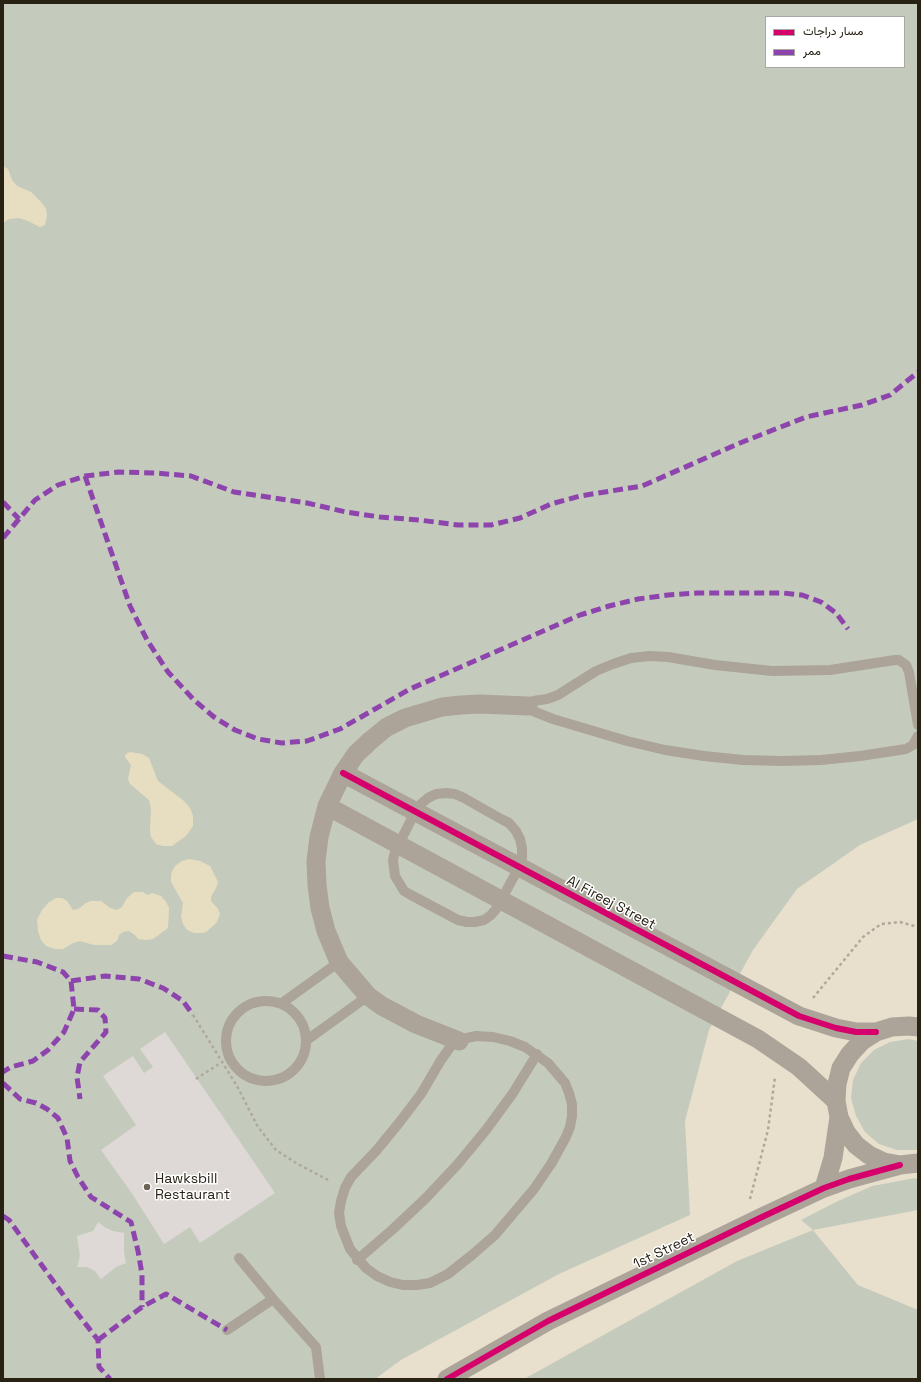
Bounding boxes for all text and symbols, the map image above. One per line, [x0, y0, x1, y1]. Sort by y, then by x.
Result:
legend [765, 16, 905, 68]
text: مسار دراجات [803, 23, 863, 39]
text: ممر [803, 43, 821, 59]
street label: Al Fireej Street [564, 873, 658, 933]
place label: Hawksbill Restaurant [155, 1171, 230, 1204]
marker: Hawksbill Restaurant [142, 1182, 152, 1192]
street label: 1st Street [631, 1229, 697, 1273]

